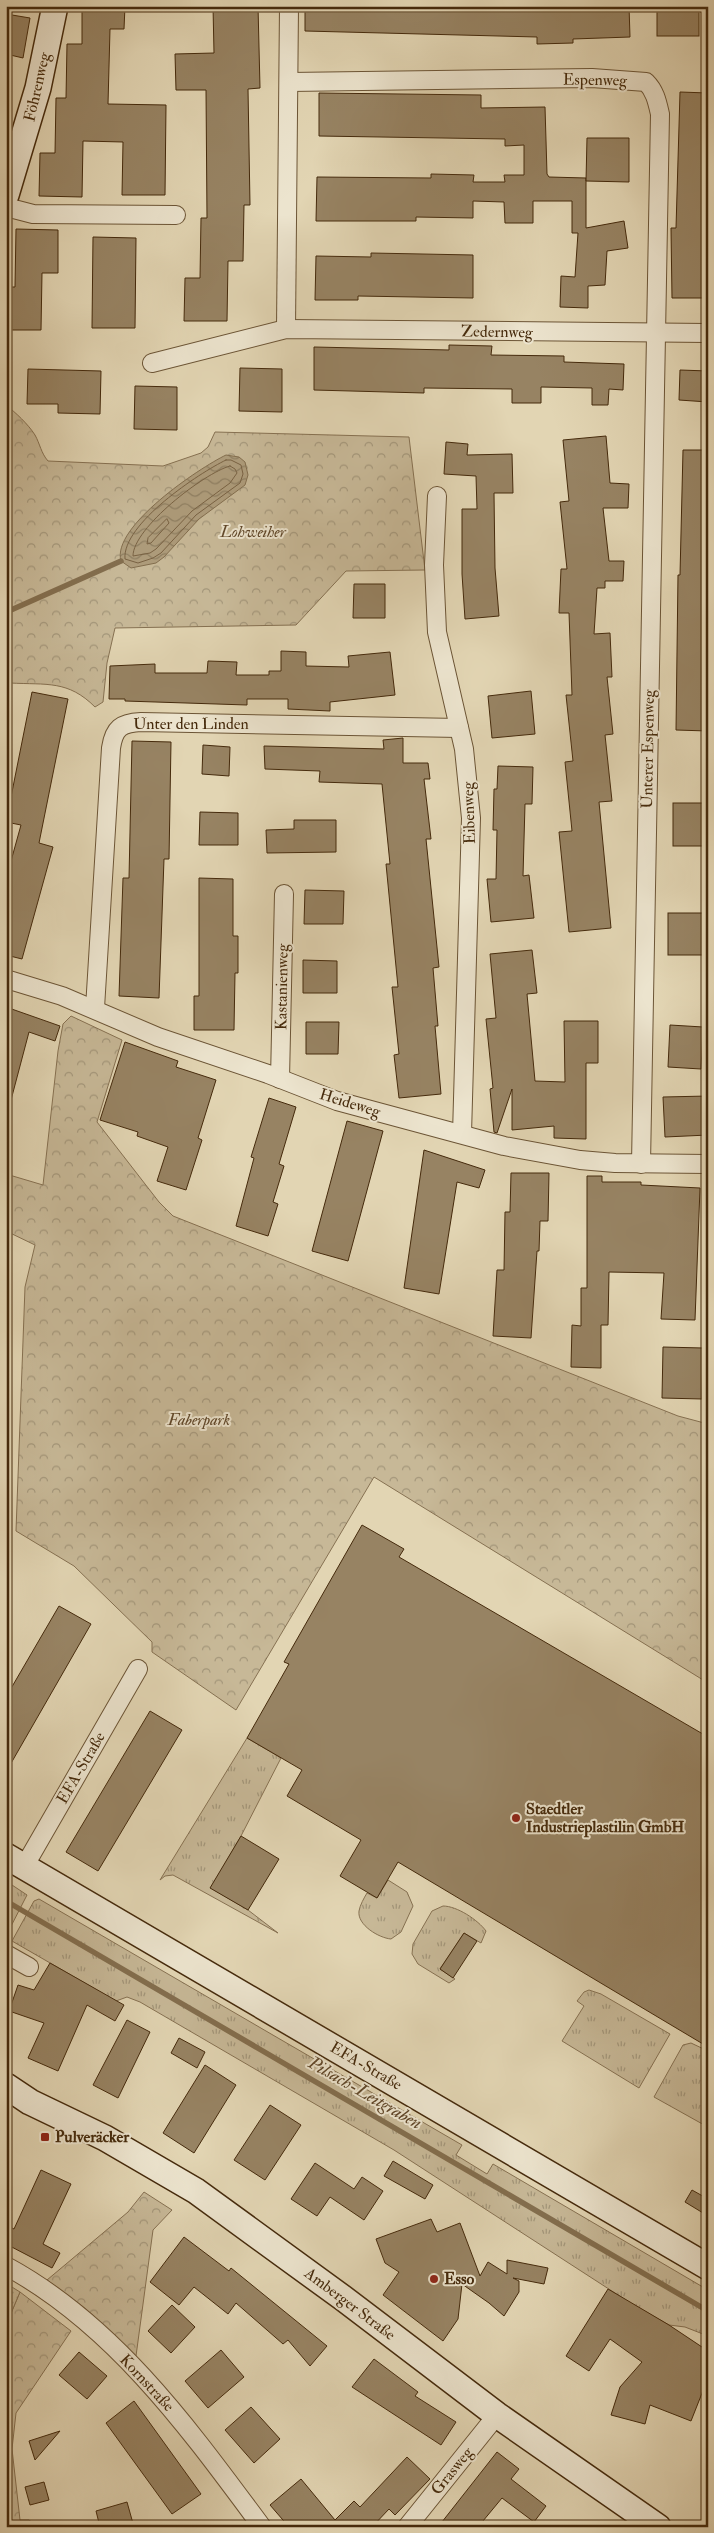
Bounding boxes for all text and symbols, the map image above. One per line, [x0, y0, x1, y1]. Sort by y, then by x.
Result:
street label: Föhrenweg [19, 49, 55, 124]
street label: Espenweg [563, 69, 628, 92]
street label: Zedernweg [461, 321, 534, 343]
park label: Lohweiher [219, 522, 287, 542]
street label: Unterer Espenweg [637, 688, 660, 809]
street label: Unter den Linden [133, 714, 249, 734]
street label: Eibenweg [458, 780, 480, 845]
street label: Kastanienweg [271, 942, 293, 1030]
street label: Heideweg [317, 1084, 384, 1122]
park label: Faberpark [167, 1410, 231, 1430]
street label: EFA-Straße [52, 1728, 110, 1808]
place label: Staedtler Industrieplastilin GmbH [526, 1799, 684, 1838]
marker: Staedtler Industrieplastilin GmbH [510, 1812, 522, 1824]
street label: EFA-Straße [326, 2037, 406, 2095]
water label: Pilsach-Leitgraben [303, 2051, 426, 2135]
place label: Pulveräcker [55, 2127, 130, 2147]
marker: Pulveräcker [39, 2131, 51, 2143]
street label: Amberger Straße [300, 2263, 400, 2345]
place label: Esso [444, 2269, 474, 2289]
marker: Esso [428, 2273, 440, 2285]
street label: Kornstraße [115, 2350, 179, 2416]
street label: Grasweg [427, 2442, 478, 2499]

